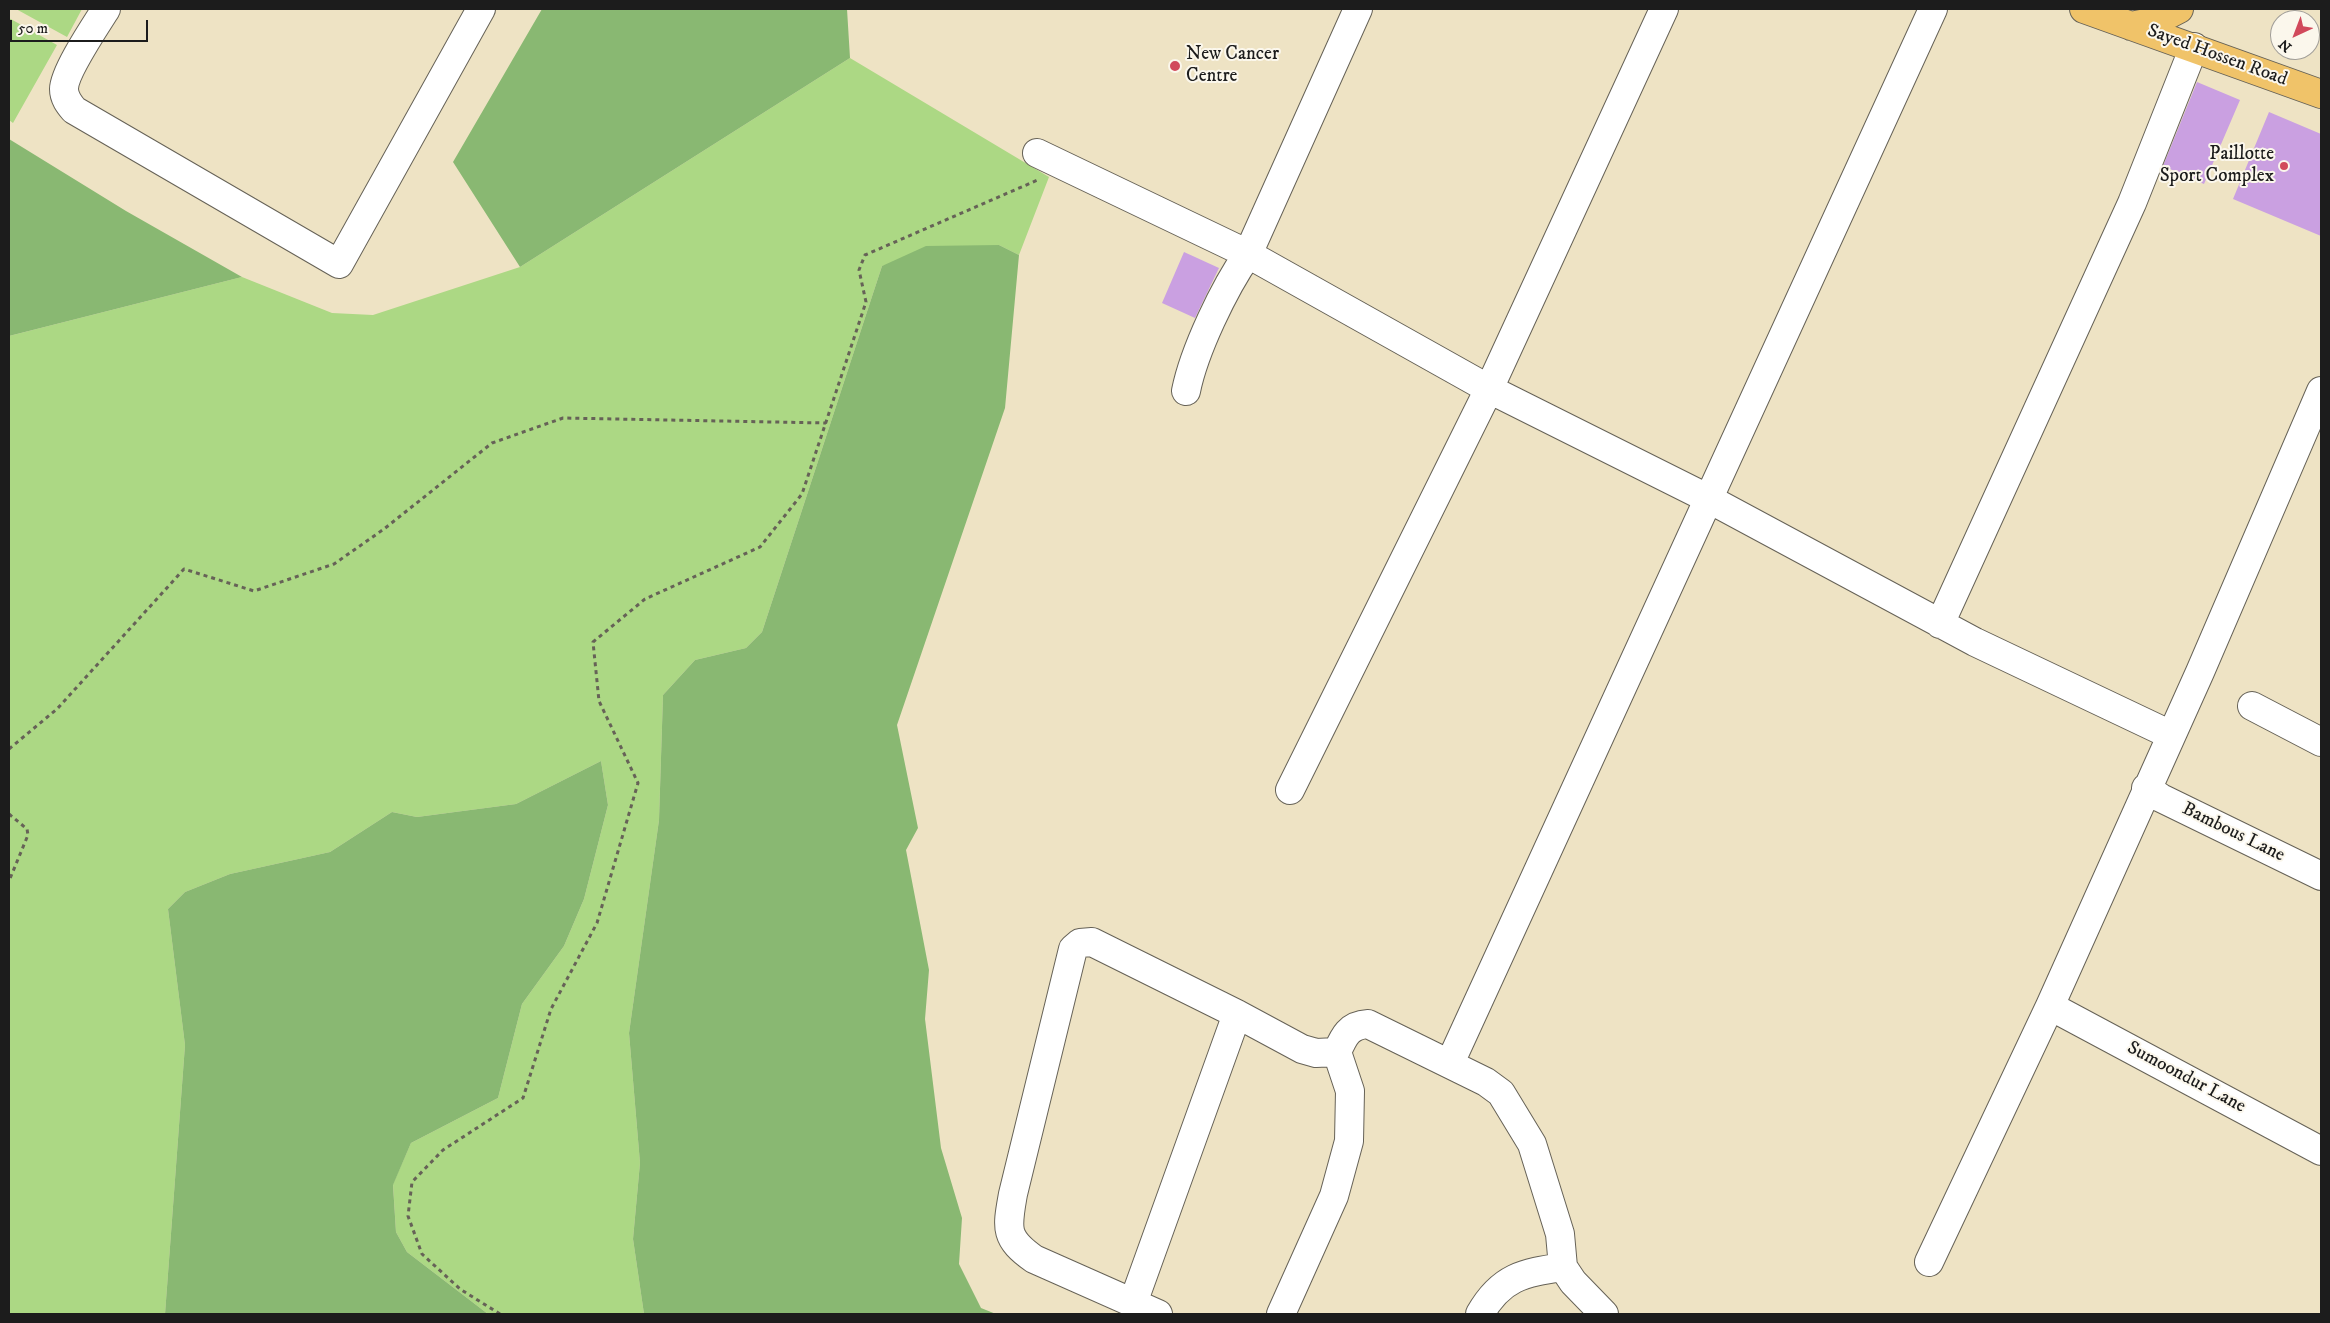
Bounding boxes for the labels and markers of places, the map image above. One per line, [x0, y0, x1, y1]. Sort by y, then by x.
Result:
place label: New Cancer Centre [1186, 44, 1279, 88]
marker: New Cancer Centre [1168, 59, 1182, 73]
place label: Paillotte Sport Complex [2160, 144, 2274, 188]
marker: Paillotte Sport Complex [2278, 160, 2290, 172]

